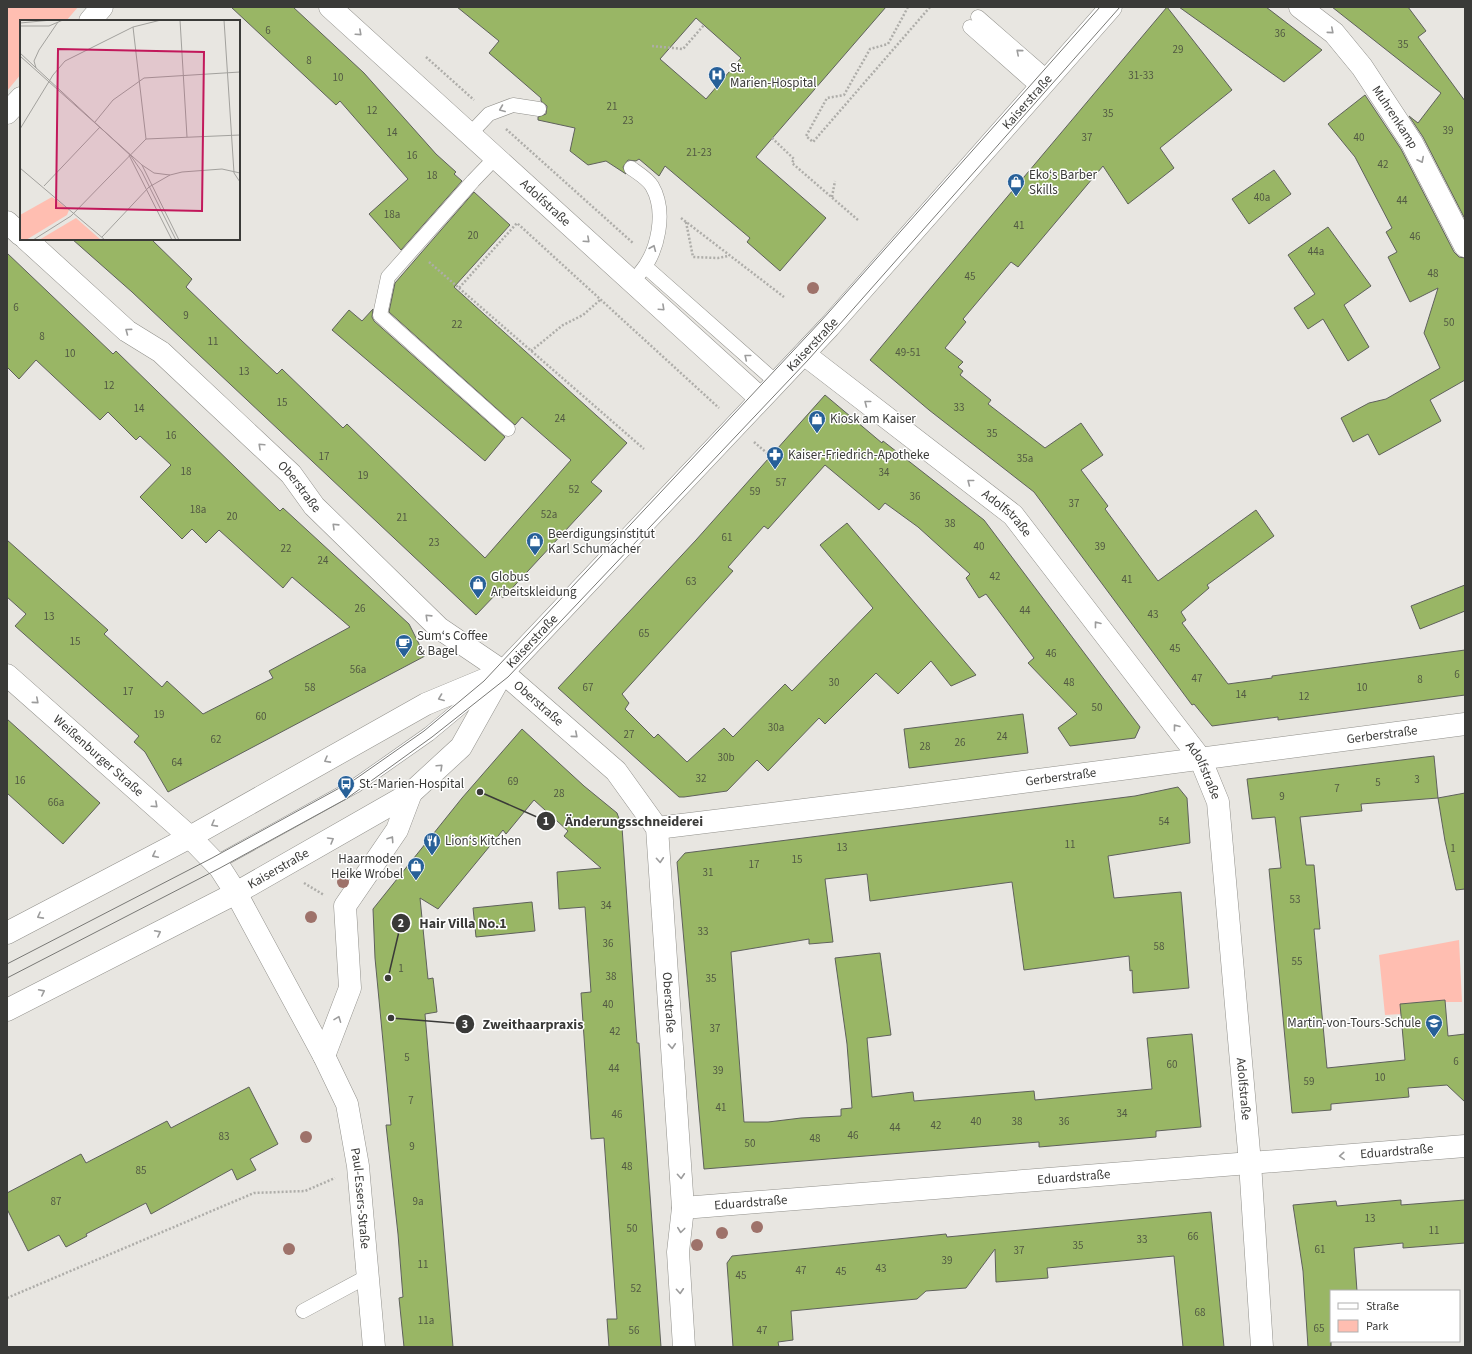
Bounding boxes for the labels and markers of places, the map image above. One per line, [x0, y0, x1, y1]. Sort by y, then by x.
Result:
place label: St. Marien-Hospital [730, 59, 817, 92]
hospital icon: St. Marien-Hospital [707, 65, 727, 90]
place label: Eko‘s Barber Skills [1029, 166, 1097, 199]
shop icon: Eko‘s Barber Skills [1006, 172, 1026, 197]
shop icon: Kiosk am Kaiser [807, 409, 827, 434]
place label: Kiosk am Kaiser [830, 410, 916, 428]
pharmacy icon: Kaiser-Friedrich-Apotheke [765, 445, 785, 470]
place label: Kaiser-Friedrich-Apotheke [788, 446, 929, 464]
place label: Beerdigungsinstitut Karl Schumacher [548, 525, 656, 558]
shop icon: Beerdigungsinstitut Karl Schumacher [525, 531, 545, 556]
place label: Globus Arbeitskleidung [491, 568, 577, 601]
shop icon: Globus Arbeitskleidung [468, 574, 488, 599]
place label: Sum‘s Coffee & Bagel [417, 627, 488, 660]
cafe icon: Sum‘s Coffee & Bagel [394, 633, 414, 658]
bus stop icon: St.-Marien-Hospital [336, 774, 356, 799]
place label: St.-Marien-Hospital [359, 775, 464, 793]
callout: Änderungsschneiderei [536, 808, 711, 834]
restaurant icon: Lion‘s Kitchen [422, 831, 442, 856]
place label: Lion‘s Kitchen [445, 832, 521, 850]
place label: Haarmoden Heike Wrobel [331, 850, 403, 883]
shop icon: Haarmoden Heike Wrobel [406, 856, 426, 881]
callout: Hair Villa No.1 [391, 910, 514, 936]
callout: Zweithaarpraxis [455, 1011, 592, 1037]
school or university icon: Martin-von-Tours-Schule [1424, 1013, 1444, 1038]
place label: Martin-von-Tours-Schule [1287, 1014, 1421, 1032]

